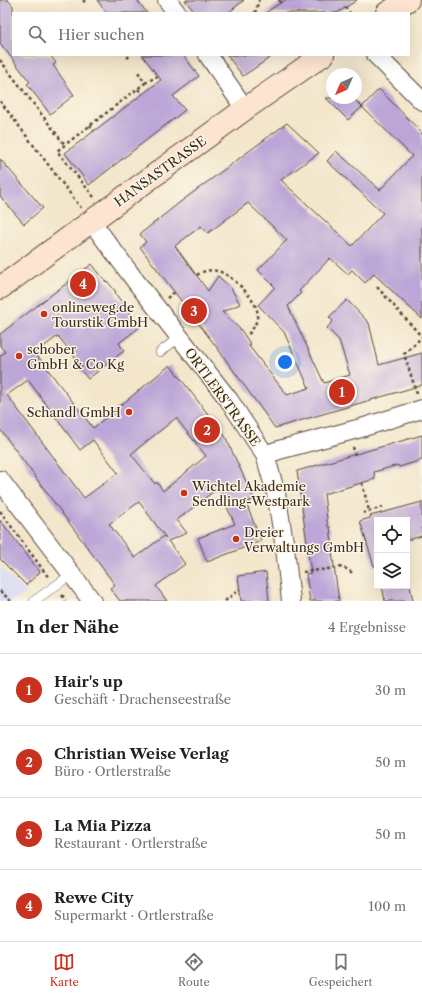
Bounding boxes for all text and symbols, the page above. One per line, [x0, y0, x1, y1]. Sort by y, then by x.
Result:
search box [12, 12, 410, 56]
icon: search [26, 23, 48, 45]
text: Hier suchen [58, 25, 145, 44]
north arrow [326, 68, 362, 104]
street label: HANSASTRASSE [111, 132, 209, 210]
pin: 4 [70, 269, 96, 299]
pin: 3 [181, 296, 207, 326]
place label: onlineweg.de Tourstik GmbH [52, 299, 148, 330]
marker: onlineweg.de Tourstik GmbH [39, 309, 49, 319]
place label: schober GmbH & Co Kg [27, 341, 124, 372]
street label: ORTLERSTRASSE [182, 345, 264, 449]
marker: schober GmbH & Co Kg [14, 351, 24, 361]
your location [275, 352, 295, 372]
pin: 1 [329, 377, 355, 407]
place label: Schandl GmbH [27, 404, 121, 420]
marker: Schandl GmbH [124, 407, 134, 417]
pin: 2 [194, 415, 220, 445]
place label: Wichtel Akademie Sendling-Westpark [191, 478, 310, 509]
marker: Wichtel Akademie Sendling-Westpark [179, 488, 189, 498]
map controls [374, 517, 410, 589]
button: locate [374, 517, 410, 553]
place label: Dreier Verwaltungs GmbH [243, 524, 364, 555]
marker: Dreier Verwaltungs GmbH [231, 534, 241, 544]
button: layers [374, 553, 410, 589]
text: In der Nähe [16, 617, 119, 637]
text: 4 Ergebnisse [328, 619, 406, 635]
text: Hair's up [54, 672, 123, 691]
text: 1 [26, 682, 32, 698]
text: 30 m [375, 682, 406, 698]
text: Geschäft · Drachenseestraße [54, 691, 231, 707]
text: Christian Weise Verlag [54, 744, 229, 763]
text: 2 [25, 754, 33, 770]
text: 50 m [375, 754, 406, 770]
text: Büro · Ortlerstraße [54, 763, 171, 779]
text: La Mia Pizza [54, 816, 151, 835]
text: 3 [25, 826, 33, 842]
text: 50 m [375, 826, 406, 842]
text: Restaurant · Ortlerstraße [54, 835, 208, 851]
text: Rewe City [54, 888, 134, 907]
text: 4 [25, 898, 33, 914]
text: 100 m [368, 898, 406, 914]
text: Supermarkt · Ortlerstraße [54, 907, 214, 923]
tab: Karte [50, 951, 79, 989]
tab: Route [178, 951, 210, 989]
tab: Gespeichert [309, 951, 372, 989]

